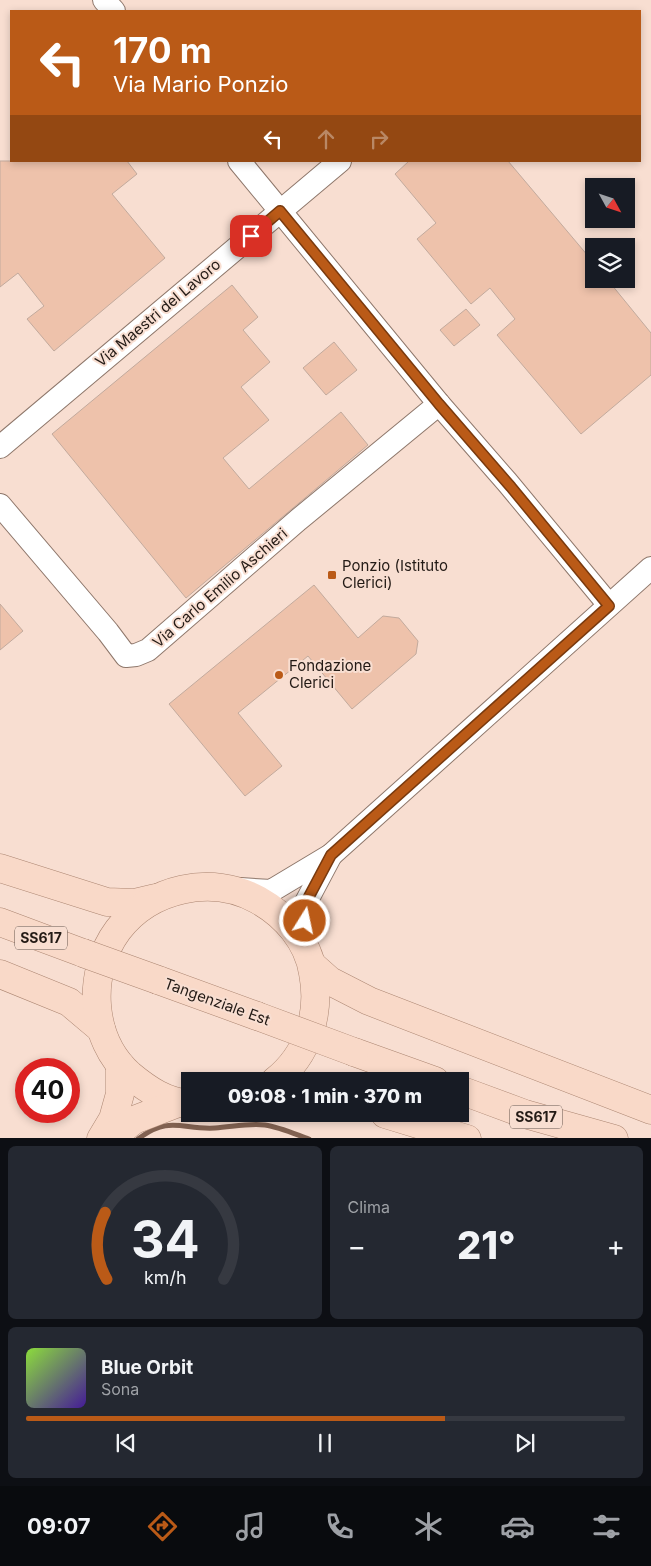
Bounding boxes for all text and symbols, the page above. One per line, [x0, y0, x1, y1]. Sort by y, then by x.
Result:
text: 170 m [113, 29, 212, 71]
icon: left [30, 30, 95, 95]
text: Via Mario Ponzio [113, 71, 288, 97]
icon: left [259, 125, 287, 153]
icon: ahead [312, 125, 340, 153]
icon: right [365, 125, 393, 153]
north arrow [585, 178, 635, 228]
map controls [585, 178, 635, 288]
pin [230, 215, 272, 257]
icon: arrive [237, 222, 265, 250]
button: layers [585, 238, 635, 288]
street label: Via Maestri del Lavoro [91, 255, 224, 371]
street label: Via Carlo Emilio Aschieri [148, 524, 291, 651]
place label: Ponzio (Istituto Clerici) [342, 556, 448, 592]
marker: Ponzio (Istituto Clerici) [326, 569, 338, 581]
place label: Fondazione Clerici [289, 656, 371, 692]
marker: Fondazione Clerici [273, 669, 285, 681]
position arrow [278, 894, 330, 946]
road number: SS617 [15, 926, 67, 950]
street label: Tangenziale Est [162, 974, 273, 1030]
speed limit sign: 40 [15, 1058, 80, 1123]
text: 09:08 · 1 min · 370 m [228, 1085, 422, 1108]
road number: SS617 [510, 1106, 562, 1128]
text: Clima [348, 1197, 390, 1217]
text: 34 [130, 1208, 199, 1271]
text: 21° [457, 1222, 516, 1268]
text: − [348, 1229, 366, 1263]
text: + [606, 1229, 625, 1263]
text: km/h [144, 1267, 186, 1288]
text: Blue Orbit [101, 1356, 193, 1379]
text: Sona [101, 1379, 139, 1399]
icon: previous [112, 1429, 140, 1457]
icon: pause [311, 1429, 339, 1457]
icon: next [511, 1429, 539, 1457]
icon: directions [145, 1509, 180, 1544]
icon: music [233, 1509, 268, 1544]
icon: phone [322, 1509, 357, 1544]
icon: climate [411, 1509, 446, 1544]
icon: car [500, 1509, 535, 1544]
icon: filters [589, 1509, 624, 1544]
text: 09:07 [27, 1513, 91, 1539]

